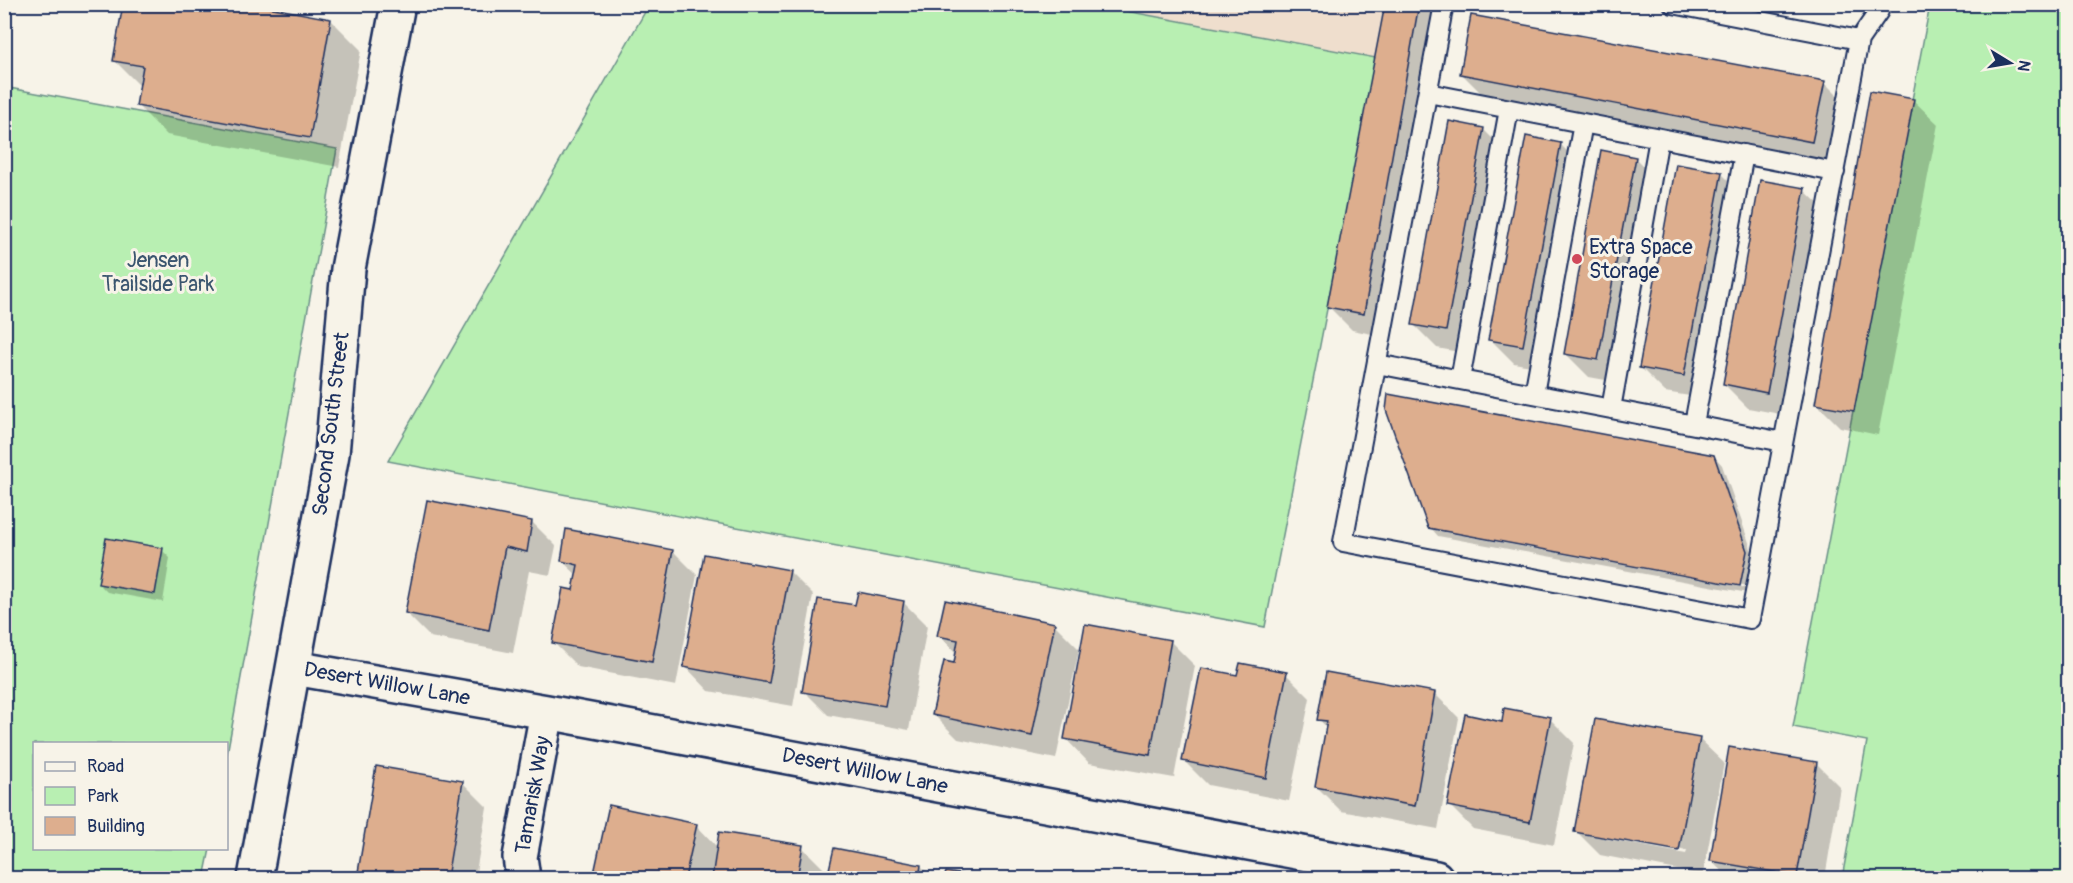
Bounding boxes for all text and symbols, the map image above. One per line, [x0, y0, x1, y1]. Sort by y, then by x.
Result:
north arrow [1980, 33, 2040, 93]
text: N [2013, 58, 2035, 73]
place label: Extra Space Storage [1589, 234, 1693, 285]
park label: Jensen Trailside Park [102, 247, 214, 298]
marker: Extra Space Storage [1570, 252, 1584, 266]
street label: Second South Street [306, 330, 356, 517]
street label: Desert Willow Lane [302, 656, 473, 712]
street label: Tamarisk Way [509, 734, 557, 856]
legend [33, 742, 228, 850]
street label: Desert Willow Lane [780, 742, 951, 800]
text: Road [87, 755, 124, 778]
text: Park [87, 785, 119, 808]
text: Building [87, 815, 145, 838]

